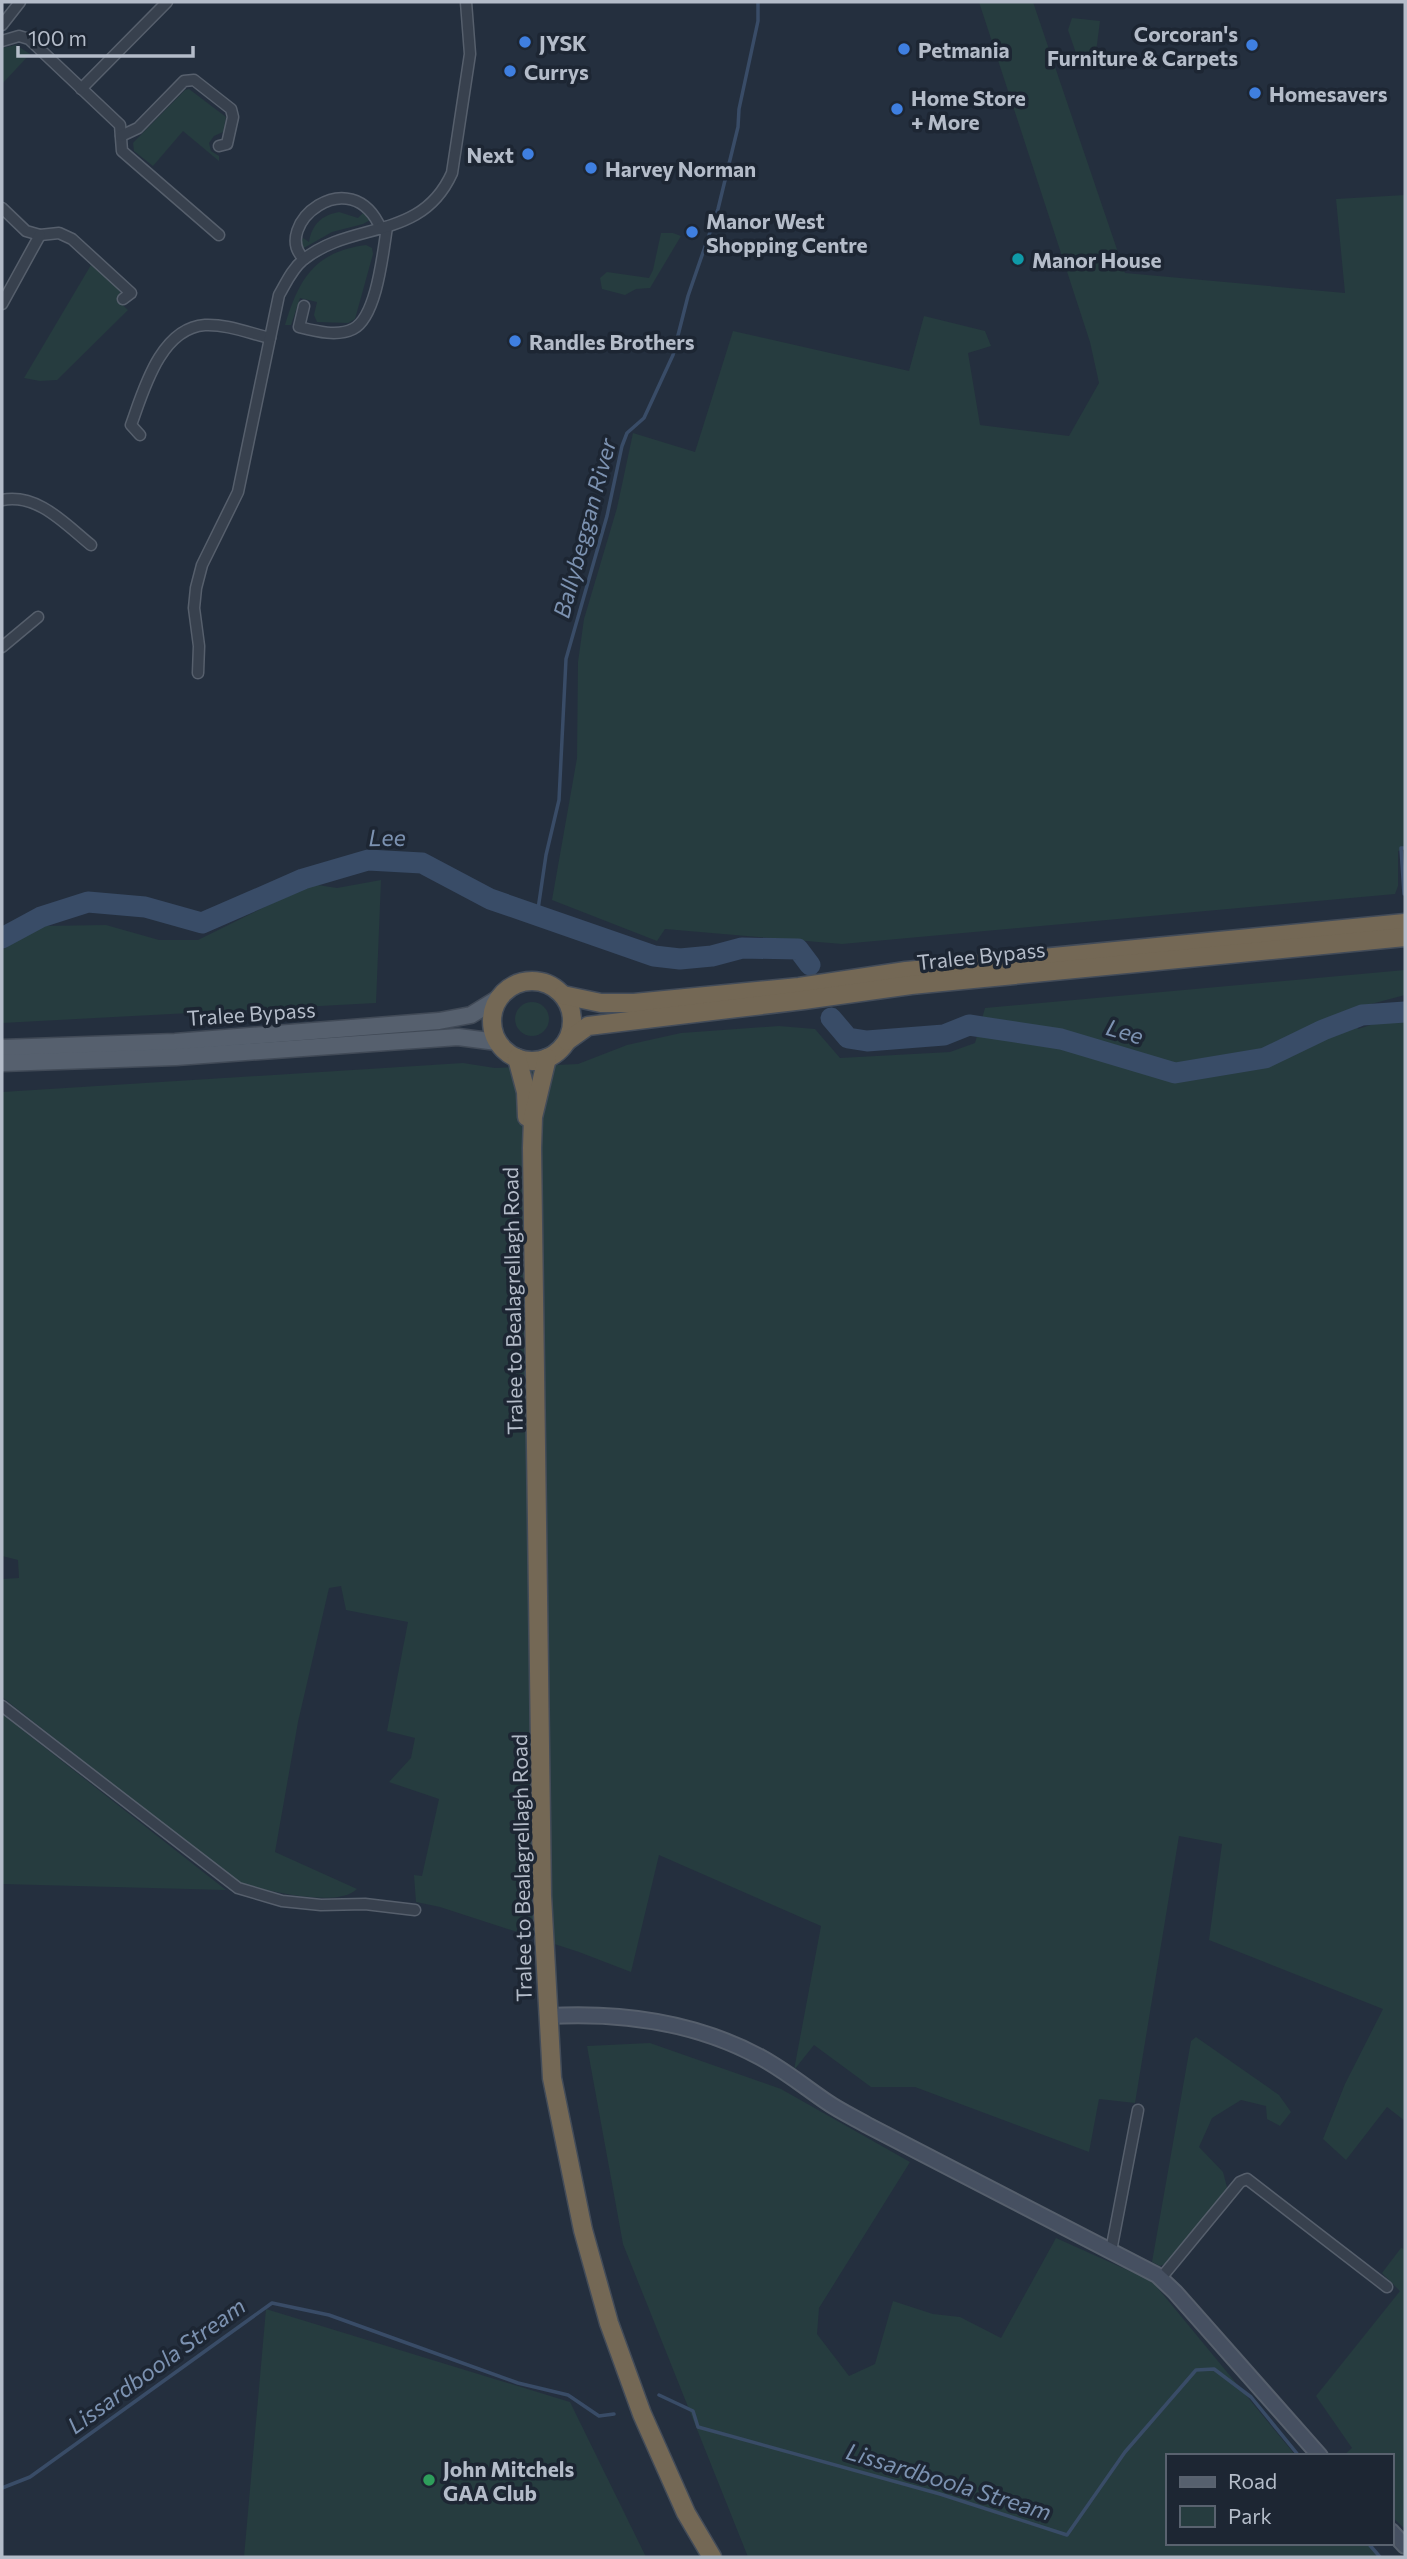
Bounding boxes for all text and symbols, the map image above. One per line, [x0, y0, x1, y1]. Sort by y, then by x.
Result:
scale bar [18, 14, 192, 58]
place label: Corcoran's Furniture & Carpets [1047, 21, 1238, 70]
text: 100 m [28, 25, 87, 50]
place label: JYSK [539, 30, 587, 55]
marker: JYSK [517, 34, 533, 50]
place label: Petmania [918, 37, 1010, 62]
marker: Corcoran's Furniture & Carpets [1244, 37, 1260, 53]
marker: Petmania [896, 41, 912, 57]
place label: Currys [524, 59, 589, 84]
marker: Currys [502, 63, 518, 79]
place label: Homesavers [1269, 81, 1388, 106]
place label: Home Store + More [911, 85, 1026, 134]
marker: Homesavers [1247, 85, 1263, 101]
marker: Home Store + More [889, 101, 905, 117]
place label: Next [466, 142, 514, 167]
marker: Next [520, 146, 536, 162]
place label: Harvey Norman [605, 156, 756, 181]
marker: Harvey Norman [583, 160, 599, 176]
place label: Manor West Shopping Centre [706, 208, 868, 257]
marker: Manor West Shopping Centre [684, 224, 700, 240]
place label: Manor House [1032, 247, 1162, 272]
marker: Manor House [1010, 251, 1026, 267]
place label: Randles Brothers [529, 329, 695, 354]
marker: Randles Brothers [507, 333, 523, 349]
water label: Ballybeggan River [547, 434, 622, 621]
water label: Lee [368, 823, 406, 851]
street label: Tralee Bypass [915, 936, 1047, 974]
street label: Tralee Bypass [186, 996, 316, 1030]
water label: Lee [1103, 1012, 1147, 1050]
street label: Tralee to Bealagrellagh Road [497, 1167, 527, 1435]
street label: Tralee to Bealagrellagh Road [506, 1734, 536, 2002]
water label: Lissardboola Stream [62, 2291, 250, 2439]
water label: Lissardboola Stream [843, 2436, 1055, 2526]
legend [1166, 2454, 1393, 2545]
place label: John Mitchels GAA Club [443, 2456, 575, 2505]
text: Road [1228, 2468, 1277, 2493]
marker: John Mitchels GAA Club [421, 2472, 437, 2488]
text: Park [1228, 2503, 1272, 2528]

